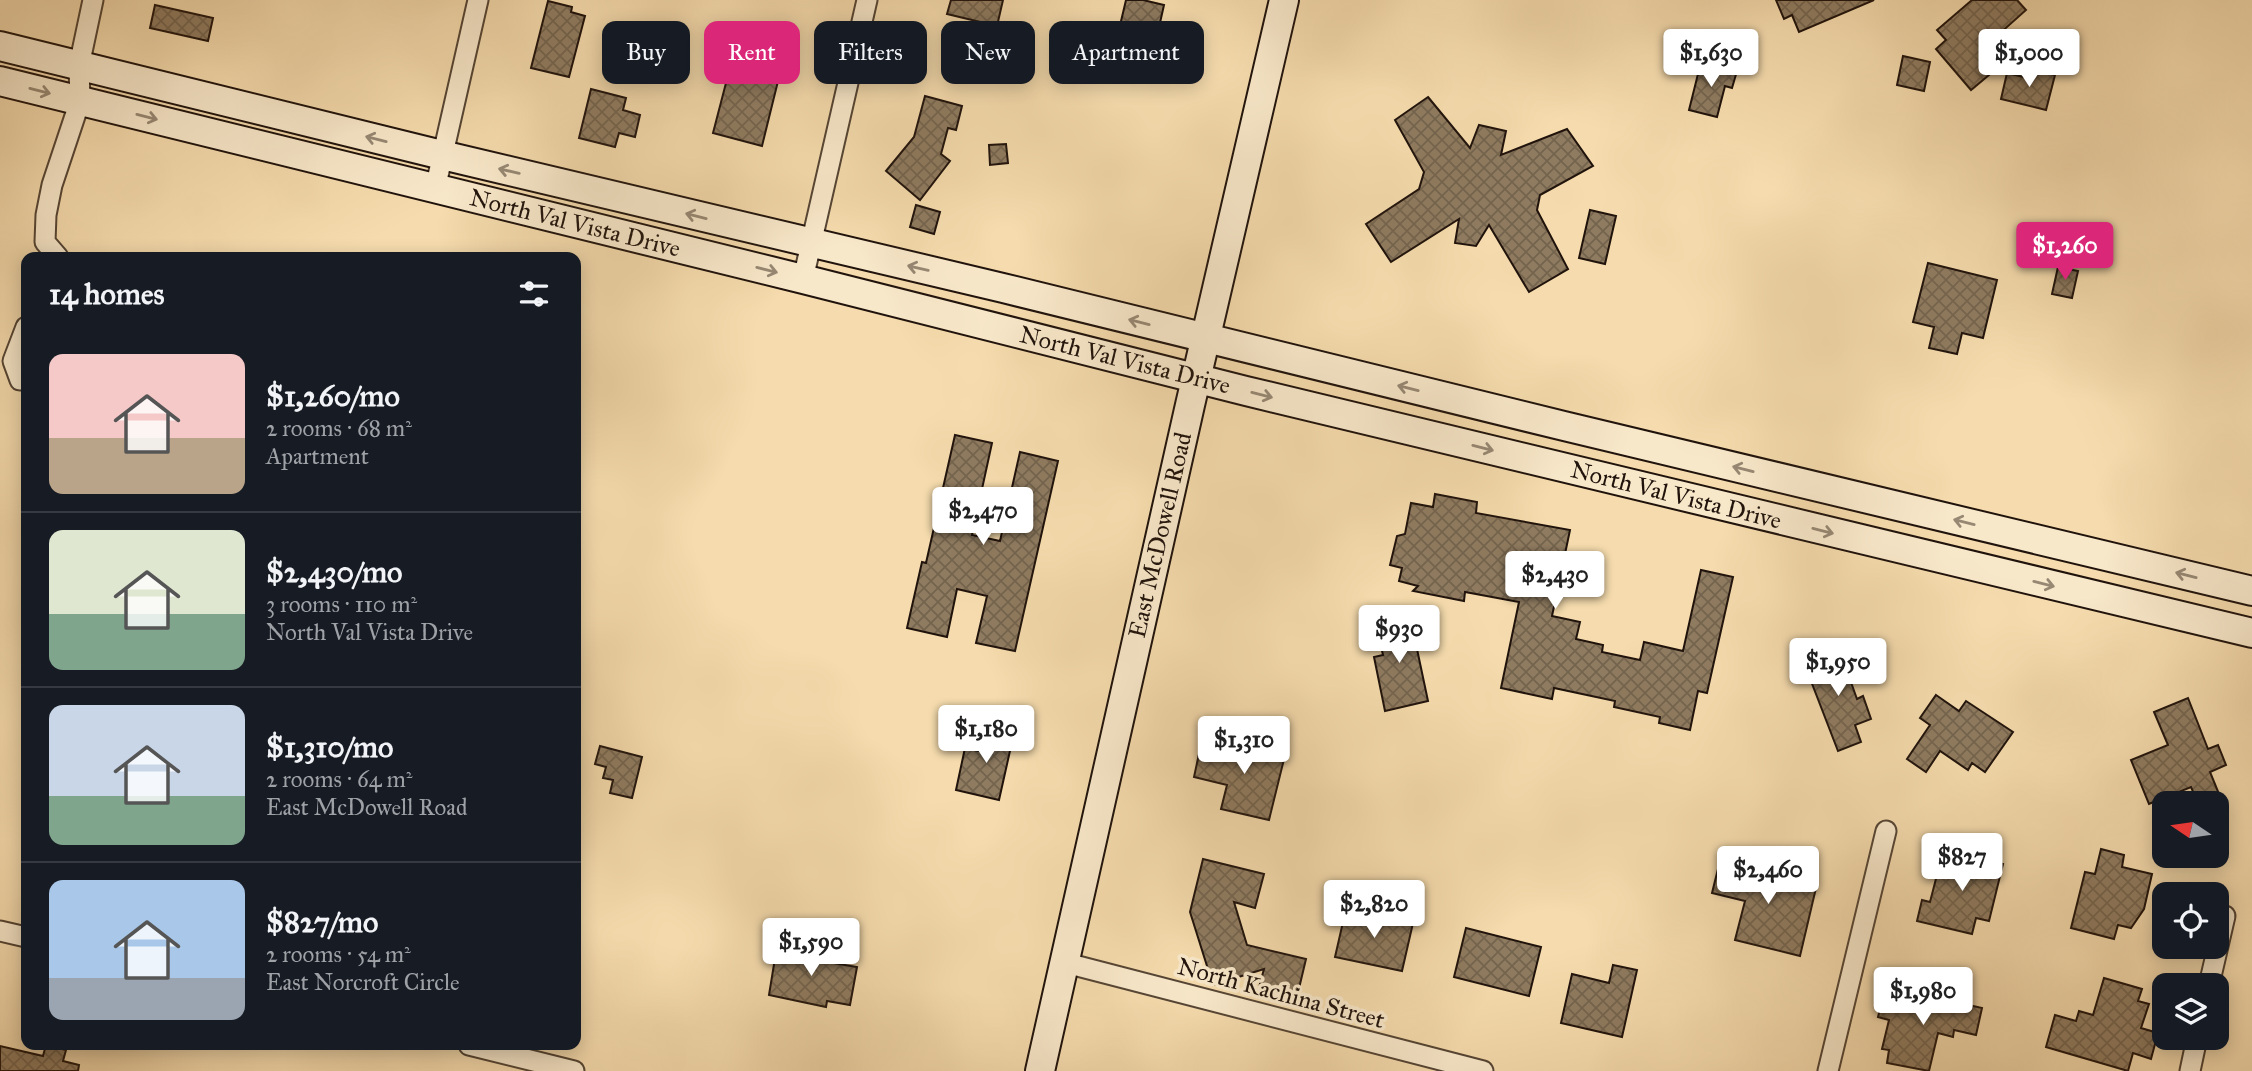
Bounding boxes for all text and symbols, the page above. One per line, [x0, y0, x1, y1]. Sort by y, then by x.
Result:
chip: Buy [602, 21, 690, 84]
chip: Rent [704, 21, 800, 84]
chip: Filters [814, 21, 927, 84]
chip: New [941, 21, 1035, 84]
chip: Apartment [1049, 21, 1204, 84]
pin: $1,630 [1654, 29, 1768, 89]
pin: $1,000 [1972, 29, 2086, 89]
text: $1,630 [1679, 38, 1743, 66]
text: $1,000 [1995, 38, 2064, 66]
one-way arrow [28, 85, 51, 98]
one-way arrow [135, 112, 157, 125]
one-way arrow [365, 132, 388, 145]
one-way arrow [498, 164, 520, 177]
street label: North Val Vista Drive [467, 182, 683, 264]
one-way arrow [685, 209, 708, 222]
pin: $1,260 [2008, 222, 2122, 282]
text: $1,260 [2032, 231, 2098, 259]
one-way arrow [907, 261, 930, 275]
one-way arrow [755, 264, 778, 277]
icon: filters [515, 275, 553, 313]
text: 14 homes [49, 276, 164, 312]
one-way arrow [1128, 315, 1151, 328]
street label: North Val Vista Drive [1017, 319, 1233, 401]
text: $1,260/mo [266, 378, 400, 414]
one-way arrow [1397, 381, 1420, 394]
icon: home [105, 382, 189, 466]
one-way arrow [1250, 389, 1273, 402]
text: 2 rooms · 68 m² [266, 414, 412, 442]
street label: East McDowell Road [1122, 429, 1198, 641]
text: Apartment [266, 442, 369, 470]
one-way arrow [1471, 442, 1494, 455]
street label: North Val Vista Drive [1568, 454, 1784, 536]
one-way arrow [1732, 462, 1755, 475]
pin: $2,470 [926, 488, 1040, 547]
text: $2,470 [948, 496, 1018, 524]
one-way arrow [1954, 515, 1976, 528]
one-way arrow [1811, 525, 1834, 538]
pin: $2,430 [1498, 552, 1612, 611]
text: $2,430/mo [266, 554, 402, 590]
icon: home [105, 558, 189, 642]
text: $2,430 [1521, 560, 1589, 588]
one-way arrow [2175, 568, 2198, 582]
one-way arrow [2032, 578, 2055, 592]
text: 3 rooms · 110 m² [266, 590, 417, 618]
pin: $930 [1358, 606, 1440, 665]
text: $930 [1375, 614, 1423, 642]
text: North Val Vista Drive [266, 618, 473, 646]
pin: $1,950 [1781, 638, 1895, 698]
text: $1,950 [1805, 647, 1871, 675]
pin: $1,180 [929, 706, 1043, 765]
text: $1,180 [954, 714, 1018, 742]
pin: $1,310 [1187, 716, 1301, 776]
text: $1,310 [1214, 725, 1274, 753]
text: $1,310/mo [266, 729, 393, 765]
icon: home [105, 733, 189, 817]
text: 2 rooms · 64 m² [266, 765, 412, 793]
north arrow [2152, 791, 2230, 868]
map controls [2152, 791, 2229, 1050]
text: East McDowell Road [266, 793, 467, 821]
pin: $827 [1921, 834, 2003, 893]
text: $827 [1937, 842, 1987, 870]
pin: $2,460 [1711, 846, 1825, 906]
text: $2,460 [1733, 855, 1803, 883]
pin: $2,820 [1317, 880, 1431, 940]
button: locate [2152, 882, 2229, 959]
text: $2,820 [1340, 889, 1408, 917]
text: $827/mo [266, 904, 378, 940]
icon: home [105, 908, 189, 992]
pin: $1,590 [754, 918, 868, 978]
text: $1,590 [779, 927, 843, 955]
text: 2 rooms · 54 m² [266, 940, 411, 968]
street label: North Kachina Street [1174, 951, 1388, 1035]
text: East Norcroft Circle [266, 968, 460, 996]
pin: $1,980 [1866, 968, 1980, 1027]
button: layers [2152, 973, 2229, 1050]
text: $1,980 [1890, 976, 1956, 1004]

